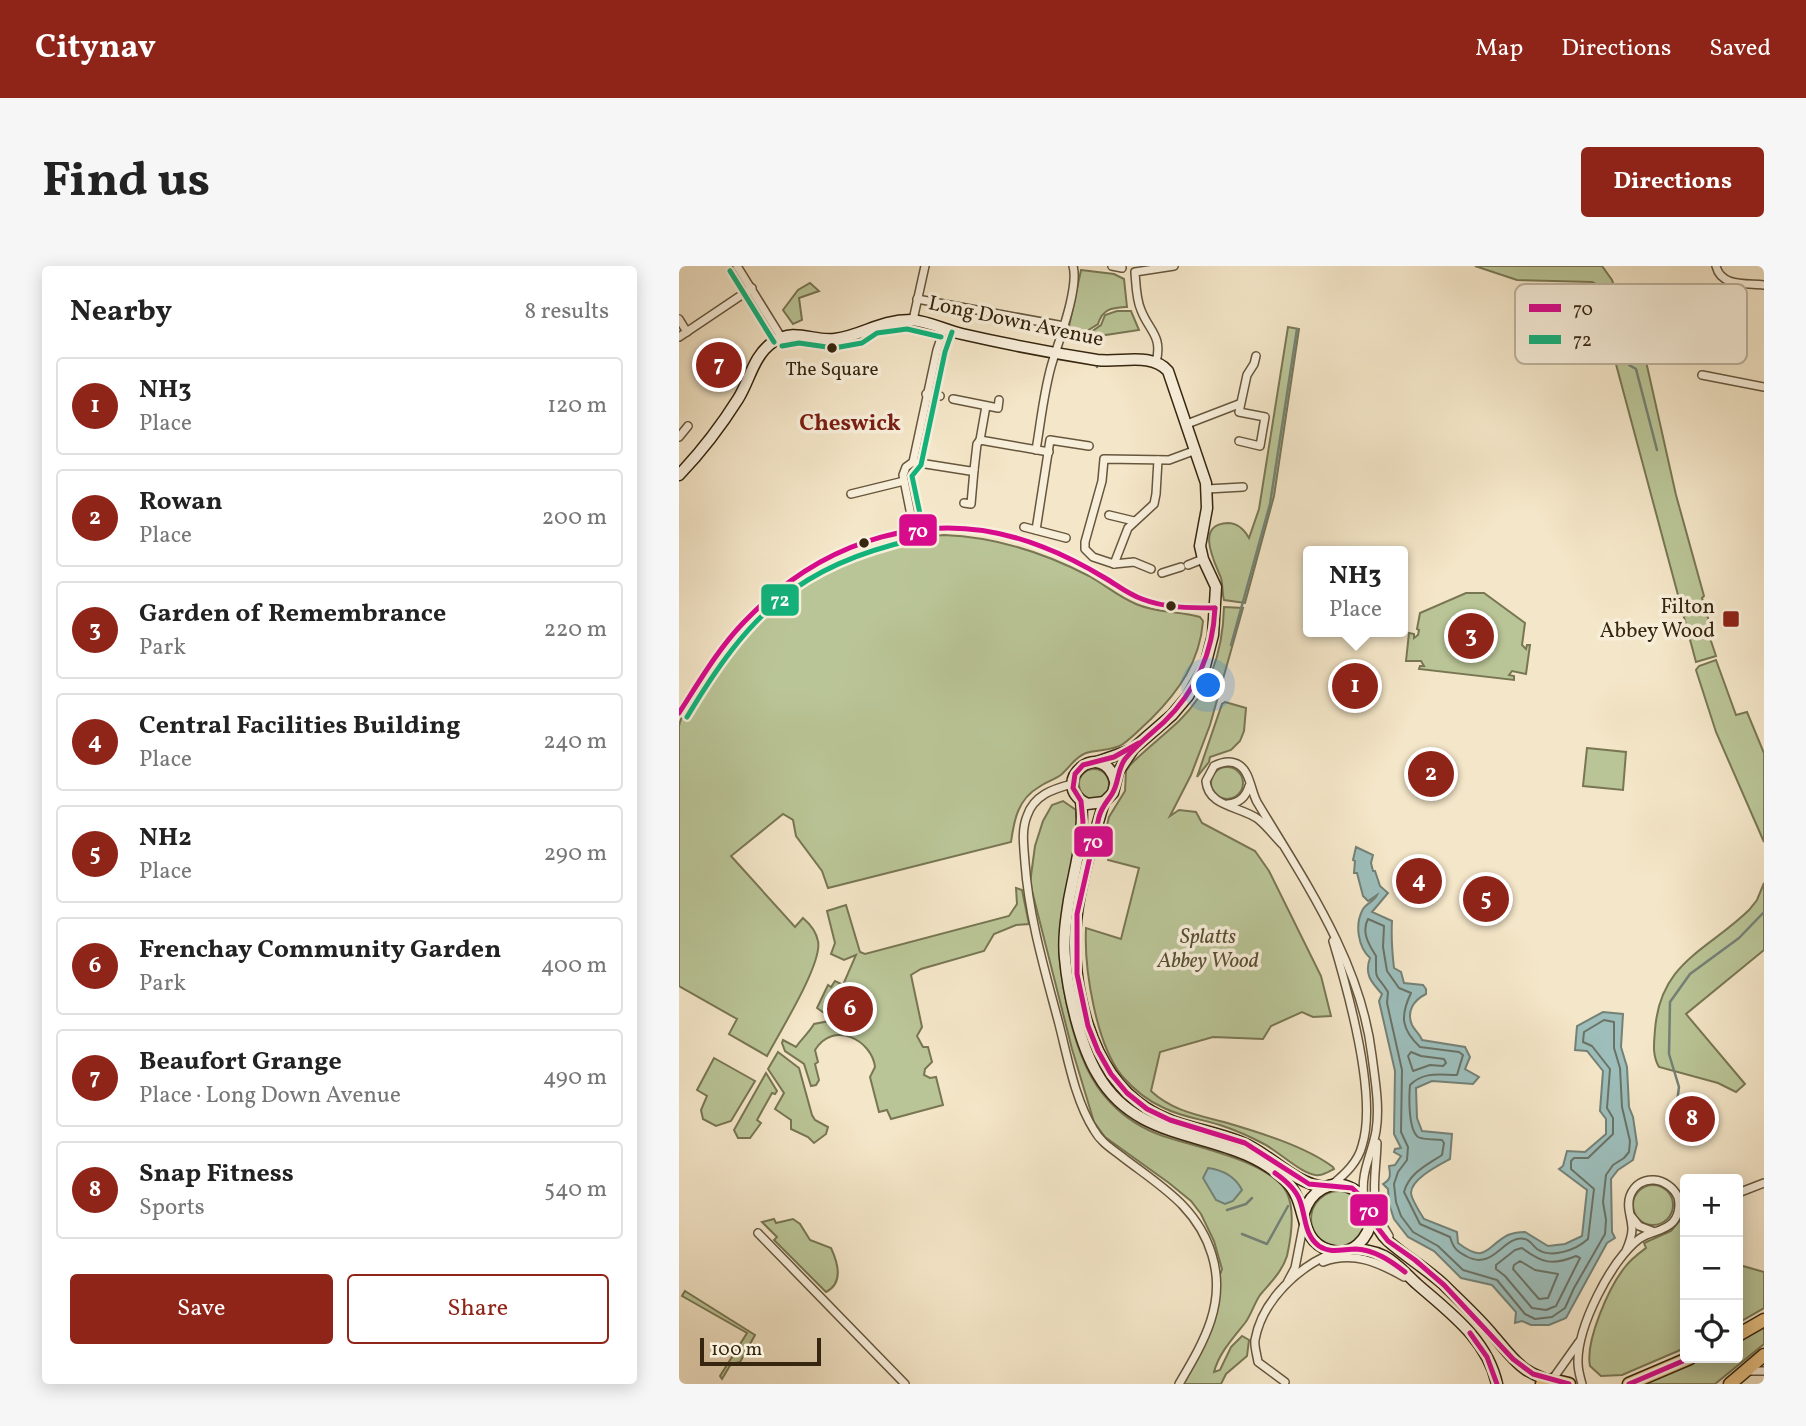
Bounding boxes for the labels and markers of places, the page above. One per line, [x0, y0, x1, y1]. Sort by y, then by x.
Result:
pin: 7 [696, 339, 742, 391]
marker: The Square [825, 341, 839, 355]
place label: The Square [786, 357, 878, 383]
unlabelled marker [857, 536, 871, 550]
place label: Filton Abbey Wood [1600, 593, 1715, 646]
unlabelled marker [1164, 599, 1178, 613]
marker: Filton Abbey Wood [1721, 609, 1741, 629]
pin: 3 [1448, 610, 1494, 662]
pin: 1 [1332, 660, 1378, 712]
pin: 2 [1408, 748, 1454, 800]
pin: 4 [1396, 855, 1442, 907]
pin: 5 [1463, 873, 1509, 925]
pin: 6 [827, 983, 873, 1035]
pin: 8 [1669, 1093, 1715, 1145]

